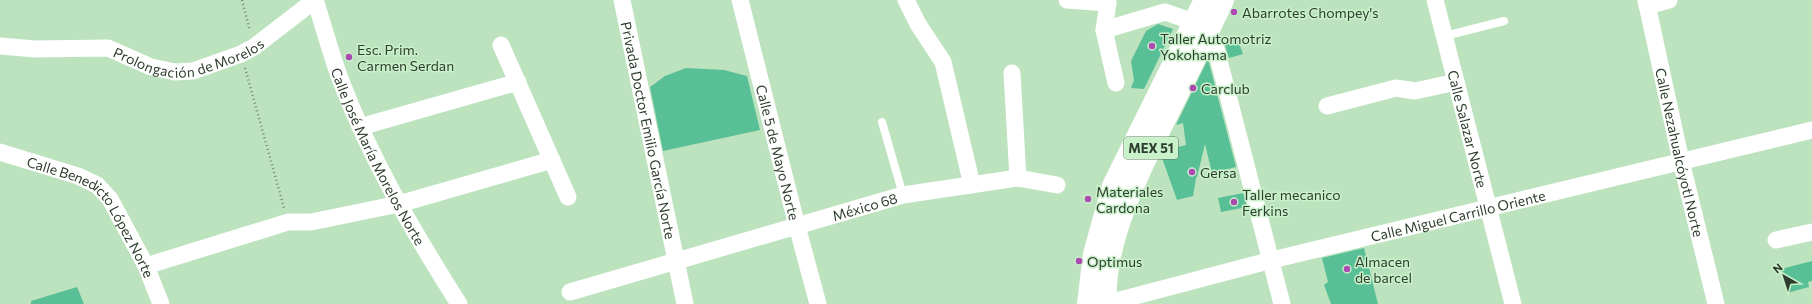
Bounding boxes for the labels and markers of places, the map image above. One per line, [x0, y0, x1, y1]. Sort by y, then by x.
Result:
place label: Abarrotes Chompey's [1242, 4, 1379, 21]
marker: Abarrotes Chompey's [1229, 7, 1239, 17]
place label: Taller Automotriz Yokohama [1160, 30, 1272, 63]
place label: Esc. Prim. Carmen Serdan [357, 41, 454, 74]
marker: Taller Automotriz Yokohama [1147, 41, 1157, 51]
marker: Esc. Prim. Carmen Serdan [344, 52, 354, 62]
place label: Carclub [1201, 80, 1250, 97]
marker: Carclub [1188, 83, 1198, 93]
place label: Gersa [1200, 164, 1237, 181]
marker: Gersa [1187, 167, 1197, 177]
place label: Materiales Cardona [1096, 183, 1163, 216]
place label: Taller mecanico Ferkins [1242, 186, 1341, 219]
marker: Materiales Cardona [1083, 194, 1093, 204]
marker: Taller mecanico Ferkins [1229, 197, 1239, 207]
place label: Optimus [1087, 253, 1142, 270]
place label: Almacen de barcel [1355, 253, 1412, 286]
marker: Optimus [1074, 256, 1084, 266]
marker: Almacen de barcel [1342, 264, 1352, 274]

